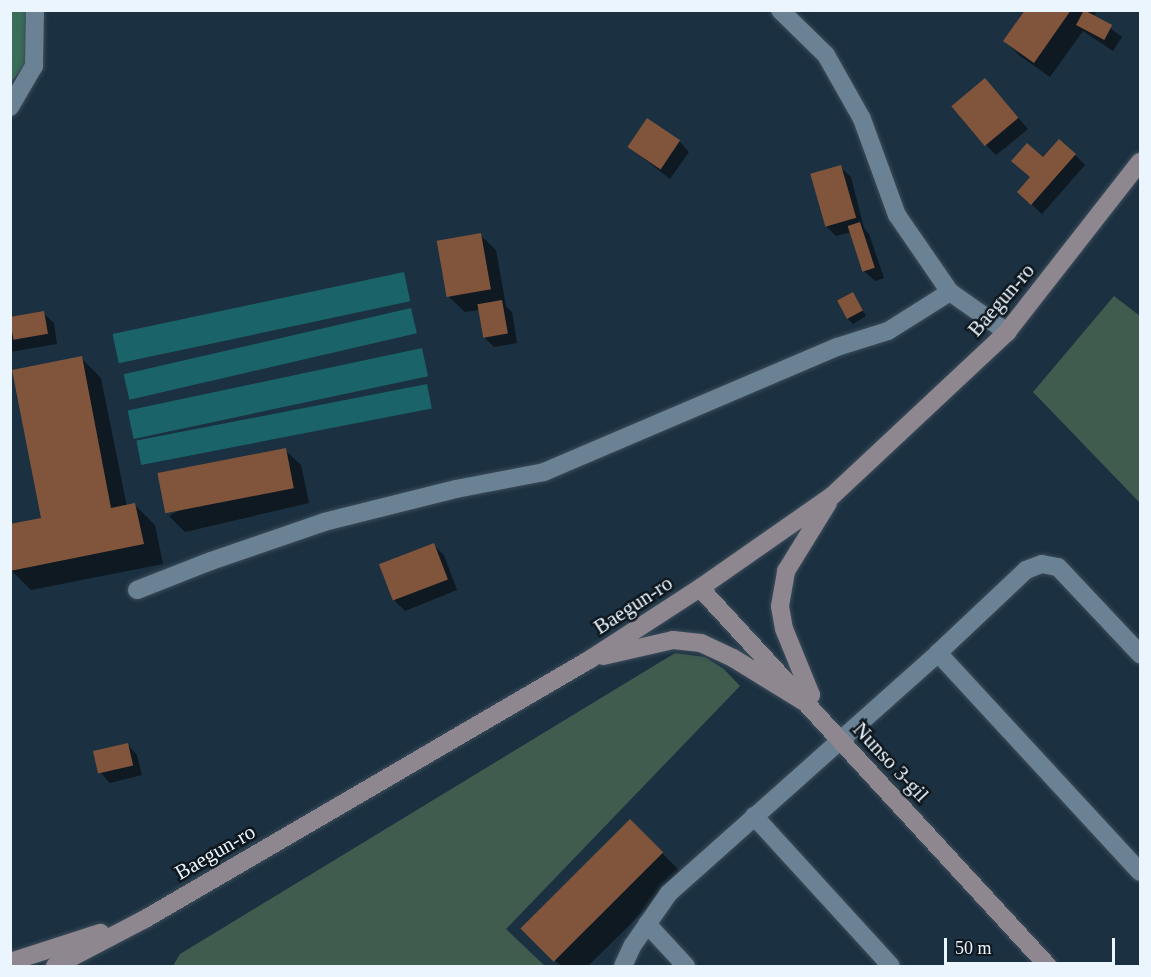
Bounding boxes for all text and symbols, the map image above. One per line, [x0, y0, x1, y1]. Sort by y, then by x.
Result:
street label: Baegun-ro [962, 258, 1040, 342]
street label: Baegun-ro [589, 570, 677, 640]
street label: Nunso 3-gil [848, 717, 934, 807]
street label: Baegun-ro [170, 819, 260, 885]
scale bar [947, 926, 1118, 964]
text: 50 m [955, 938, 992, 958]

